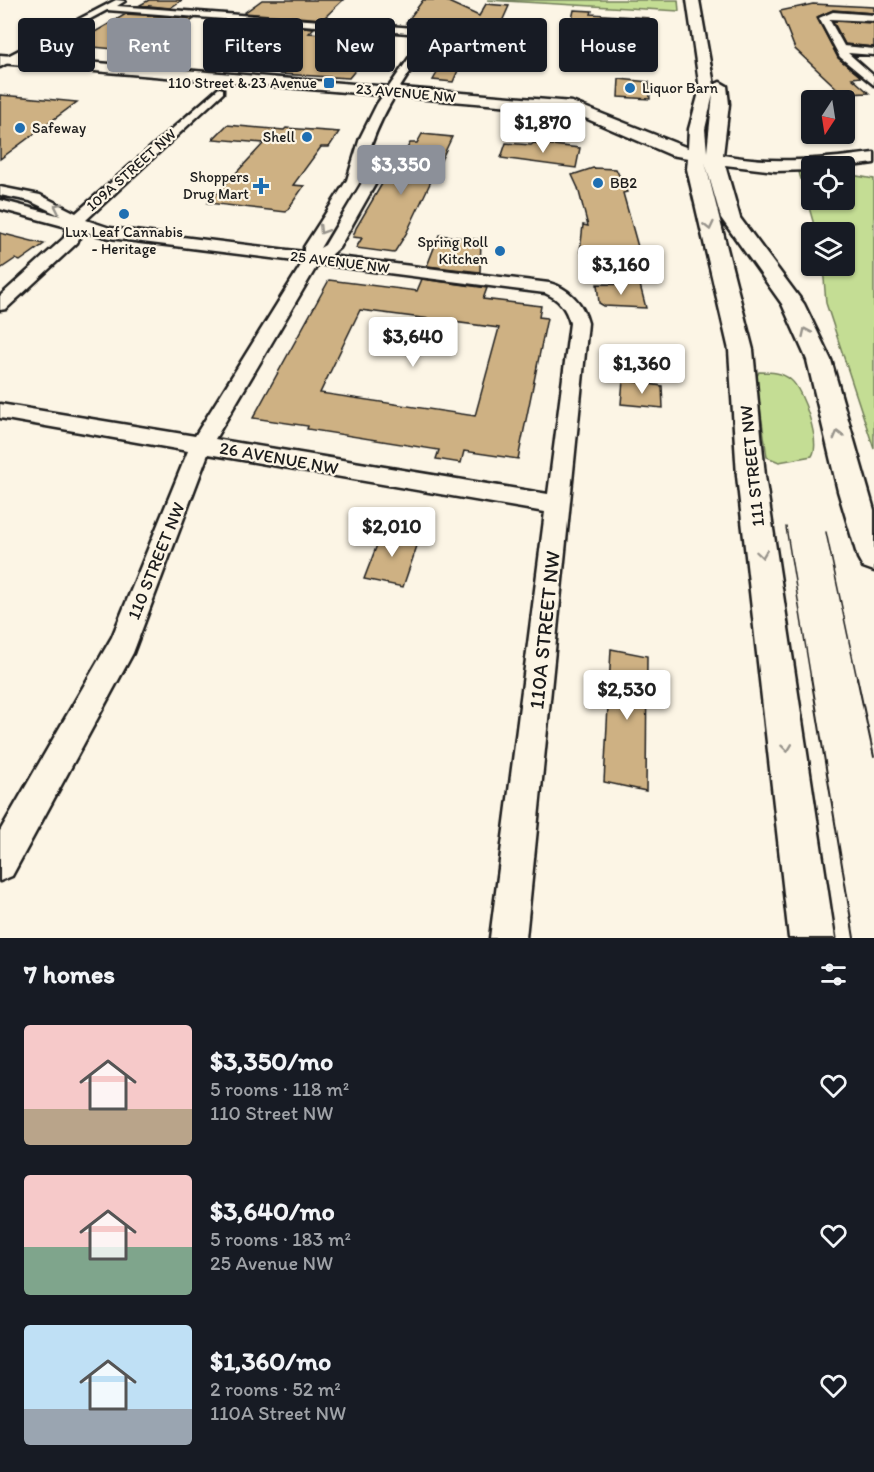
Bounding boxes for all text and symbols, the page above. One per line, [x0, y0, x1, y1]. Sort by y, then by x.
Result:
chip: Buy [18, 18, 95, 72]
chip: Rent [107, 18, 191, 72]
chip: Filters [203, 18, 303, 72]
chip: New [315, 18, 395, 72]
chip: Apartment [407, 18, 547, 72]
chip: House [559, 18, 658, 72]
place label: 110 Street & 23 Avenue [168, 74, 317, 92]
marker: 110 Street & 23 Avenue [322, 76, 336, 90]
place label: Liquor Barn [642, 79, 718, 97]
street label: 23 AVENUE NW [355, 80, 457, 106]
marker: Liquor Barn [623, 81, 637, 95]
north arrow [801, 90, 855, 144]
map controls [801, 90, 855, 276]
pin: $1,870 [494, 103, 592, 154]
text: $1,870 [514, 110, 572, 134]
place label: Safeway [32, 119, 86, 137]
marker: Safeway [13, 121, 27, 135]
street label: 109A STREET NW [82, 125, 180, 215]
place label: Shell [263, 128, 296, 146]
marker: Shell [300, 130, 314, 144]
pin: $3,350 [352, 145, 450, 196]
text: $3,350 [371, 152, 431, 176]
button: locate [801, 156, 855, 210]
place label: Shoppers Drug Mart [183, 168, 249, 203]
place label: BB2 [610, 174, 637, 192]
marker: BB2 [591, 176, 605, 190]
marker: Shoppers Drug Mart [254, 179, 268, 193]
one-way arrow [53, 202, 64, 214]
marker: Lux Leaf Cannabis - Heritage [117, 207, 131, 221]
one-way arrow [701, 221, 714, 231]
button: layers [801, 222, 855, 276]
place label: Lux Leaf Cannabis - Heritage [65, 223, 183, 258]
one-way arrow [318, 224, 330, 234]
place label: Spring Roll Kitchen [417, 233, 489, 268]
marker: Spring Roll Kitchen [493, 244, 507, 258]
pin: $3,160 [572, 245, 670, 296]
street label: 25 AVENUE NW [289, 247, 391, 277]
text: $3,160 [592, 252, 650, 276]
pin: $3,640 [364, 317, 462, 368]
text: $3,640 [383, 324, 443, 348]
one-way arrow [801, 328, 813, 339]
pin: $1,360 [593, 344, 691, 395]
text: $1,360 [613, 351, 671, 375]
street label: 111 STREET NW [735, 404, 769, 528]
one-way arrow [833, 430, 846, 440]
street label: 26 AVENUE NW [218, 437, 340, 479]
street label: 110 STREET NW [122, 499, 190, 623]
pin: $2,010 [343, 507, 441, 558]
text: $2,010 [362, 514, 422, 538]
street label: 110A STREET NW [523, 550, 565, 710]
one-way arrow [755, 550, 767, 559]
pin: $2,530 [578, 670, 676, 721]
text: $2,530 [597, 677, 657, 701]
one-way arrow [780, 743, 793, 752]
text: 7 homes [24, 958, 115, 990]
icon: filters [817, 958, 850, 991]
text: $3,350/mo [210, 1045, 333, 1077]
icon: home [72, 1049, 144, 1121]
icon: heart [817, 1069, 850, 1102]
text: 5 rooms · 118 m² [210, 1077, 349, 1101]
text: 110 Street NW [210, 1101, 333, 1125]
text: $3,640/mo [210, 1195, 335, 1227]
icon: home [72, 1199, 144, 1271]
icon: heart [817, 1219, 850, 1252]
text: 5 rooms · 183 m² [210, 1227, 351, 1251]
text: 25 Avenue NW [210, 1251, 333, 1275]
text: $1,360/mo [210, 1345, 331, 1377]
icon: home [72, 1349, 144, 1421]
icon: heart [817, 1369, 850, 1402]
text: 2 rooms · 52 m² [210, 1377, 341, 1401]
text: 110A Street NW [210, 1401, 346, 1425]

